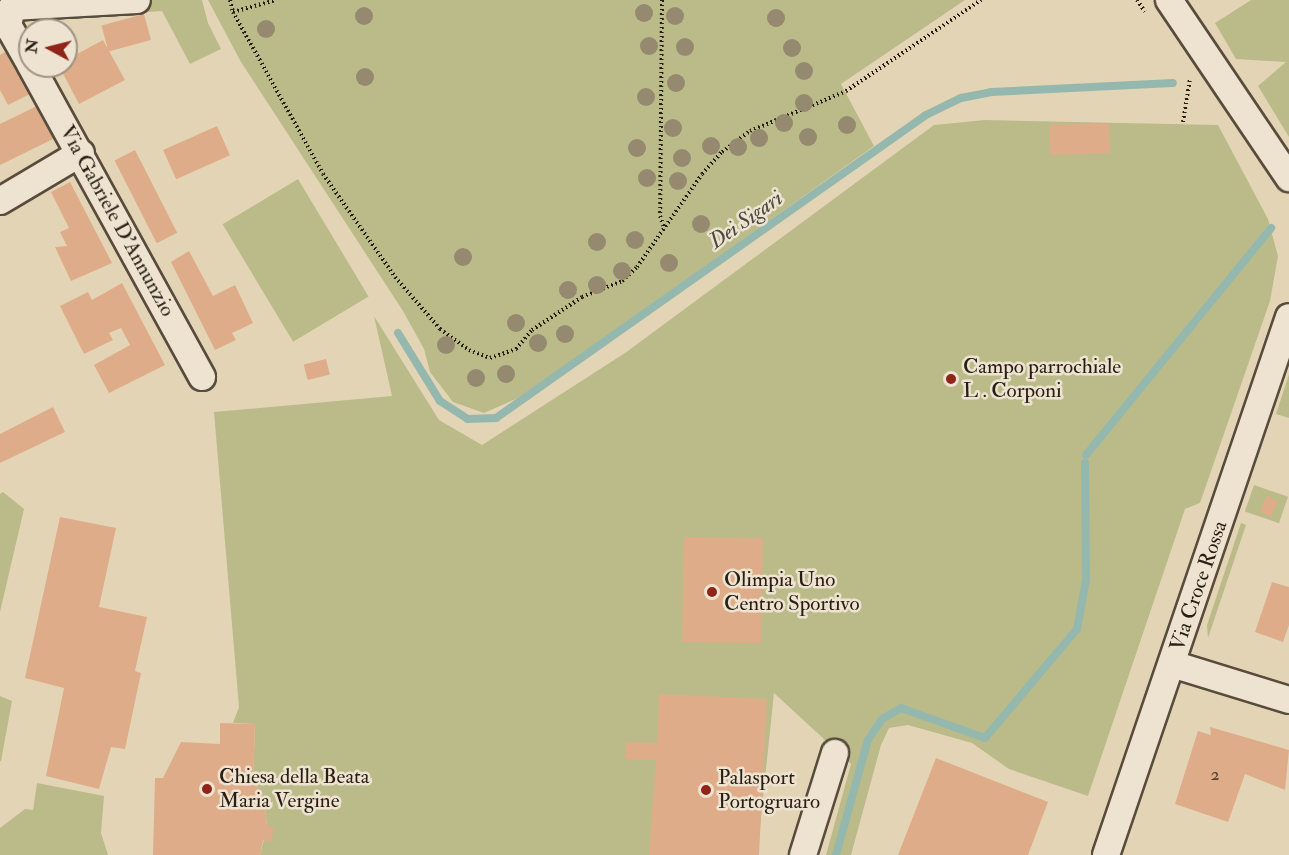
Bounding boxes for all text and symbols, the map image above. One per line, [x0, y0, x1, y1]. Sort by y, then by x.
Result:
north arrow [18, 18, 78, 78]
text: N [21, 38, 43, 54]
street label: Via Gabriele D'Annunzio [54, 121, 180, 321]
water label: Dei Sigari [704, 185, 788, 255]
place label: Campo parrochiale L . Corponi [963, 354, 1121, 404]
marker: Campo parrochiale L . Corponi [944, 372, 958, 386]
street label: Via Croce Rossa [1165, 518, 1233, 654]
place label: Olimpia Uno Centro Sportivo [724, 567, 859, 617]
marker: Olimpia Uno Centro Sportivo [705, 585, 719, 599]
place label: Chiesa della Beata Maria Vergine [219, 764, 369, 814]
house number: 2 [1210, 764, 1220, 786]
place label: Palasport Portogruaro [718, 765, 820, 815]
marker: Chiesa della Beata Maria Vergine [200, 782, 214, 796]
marker: Palasport Portogruaro [699, 783, 713, 797]

